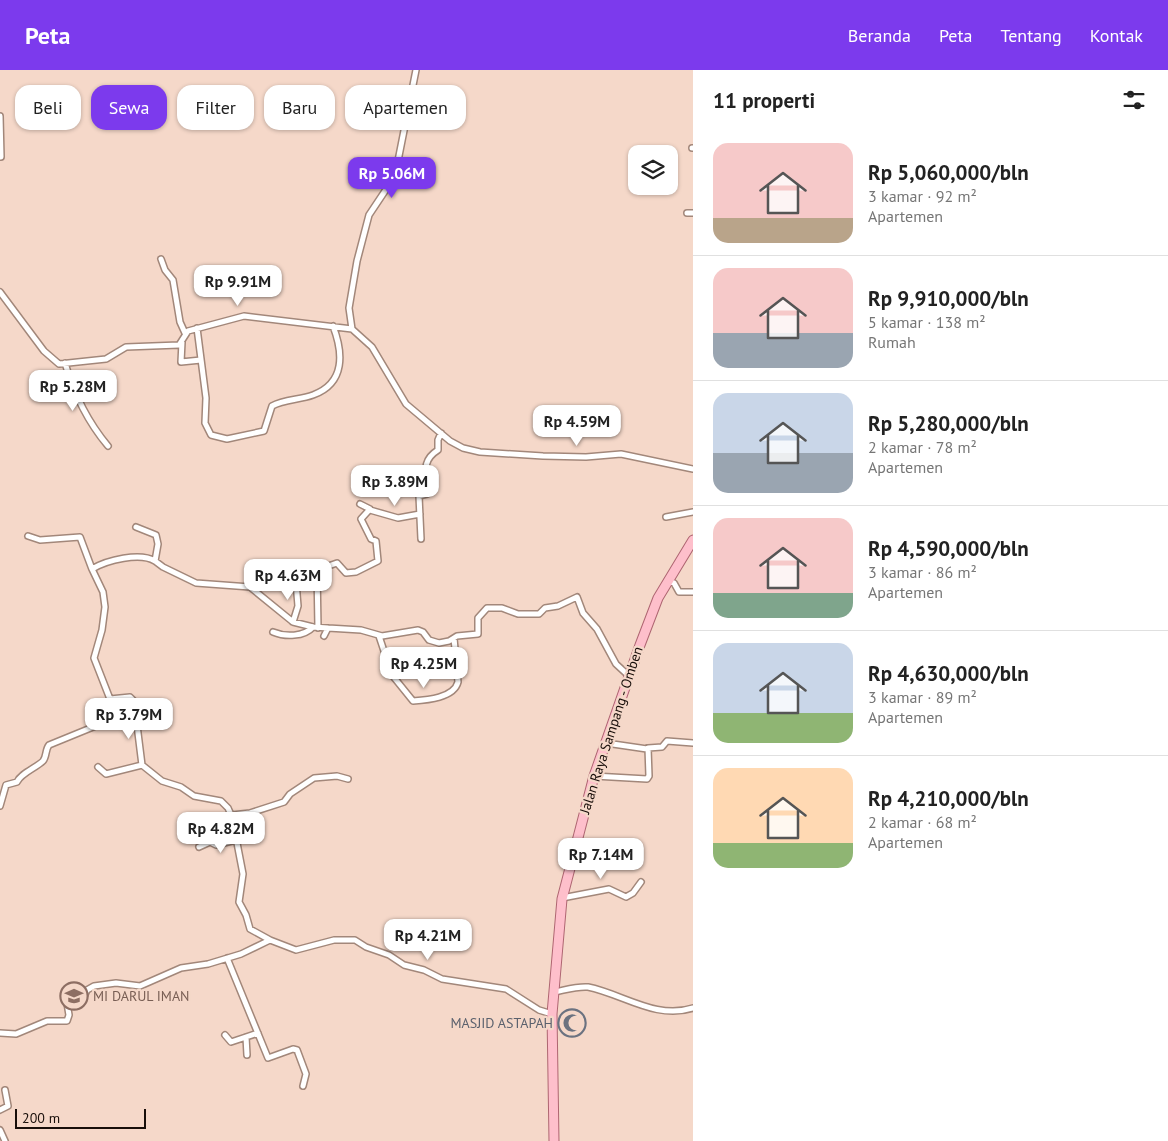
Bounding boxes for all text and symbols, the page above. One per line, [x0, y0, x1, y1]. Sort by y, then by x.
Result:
text: Peta [25, 20, 70, 51]
text: Beranda [848, 24, 911, 47]
text: Peta [939, 24, 973, 47]
text: Tentang [1001, 24, 1062, 47]
text: Kontak [1090, 24, 1143, 47]
chip: Beli [15, 85, 81, 130]
chip: Sewa [91, 85, 167, 130]
chip: Filter [177, 85, 254, 130]
chip: Baru [264, 85, 335, 130]
chip: Apartemen [345, 85, 466, 130]
icon: filters [1120, 86, 1148, 114]
text: 11 properti [713, 87, 815, 114]
map controls [628, 145, 678, 195]
button: layers [628, 145, 678, 195]
pin: Rp 5.06M [340, 156, 444, 199]
text: Rp 5,060,000/bln [868, 159, 1029, 186]
text: Rp 5.06M [359, 163, 425, 183]
icon: home [753, 163, 813, 223]
text: 3 kamar · 92 m² [868, 186, 977, 206]
text: Apartemen [868, 206, 943, 226]
pin: Rp 9.91M [186, 264, 290, 307]
text: Rp 9.91M [205, 271, 271, 291]
text: Rp 9,910,000/bln [868, 285, 1029, 312]
icon: home [753, 288, 813, 348]
text: 5 kamar · 138 m² [868, 312, 986, 332]
text: Rumah [868, 332, 916, 352]
pin: Rp 5.28M [21, 370, 125, 412]
text: Rp 5.28M [40, 376, 106, 396]
pin: Rp 4.59M [525, 404, 629, 447]
text: Rp 5,280,000/bln [868, 410, 1029, 437]
text: Rp 4.59M [544, 411, 610, 431]
icon: home [753, 413, 813, 473]
text: 2 kamar · 78 m² [868, 437, 977, 457]
text: Apartemen [868, 457, 943, 477]
pin: Rp 3.89M [343, 464, 447, 507]
text: Rp 3.89M [362, 471, 428, 491]
text: Rp 4,590,000/bln [868, 535, 1029, 562]
icon: home [753, 538, 813, 598]
pin: Rp 4.63M [236, 558, 340, 601]
text: 3 kamar · 86 m² [868, 562, 977, 582]
text: Rp 4.63M [255, 565, 321, 585]
text: Apartemen [868, 582, 943, 602]
street label: Jalan Raya Sampang - Omben [575, 644, 647, 817]
pin: Rp 4.25M [372, 646, 476, 689]
text: Rp 4.25M [391, 653, 457, 673]
text: Rp 4,630,000/bln [868, 660, 1029, 687]
icon: home [753, 663, 813, 723]
text: 3 kamar · 89 m² [868, 687, 977, 707]
pin: Rp 3.79M [77, 698, 181, 740]
text: Rp 3.79M [96, 704, 162, 724]
text: Apartemen [868, 707, 943, 727]
text: Rp 4,210,000/bln [868, 785, 1029, 812]
icon: home [753, 788, 813, 848]
pin: Rp 4.82M [169, 812, 273, 854]
text: 2 kamar · 68 m² [868, 812, 977, 832]
text: Rp 4.82M [188, 818, 254, 838]
text: Apartemen [868, 832, 943, 852]
pin: Rp 7.14M [549, 838, 653, 880]
text: Rp 7.14M [569, 844, 633, 864]
pin: Rp 4.21M [376, 918, 480, 961]
text: Rp 4.21M [395, 925, 461, 945]
school or university icon: MI DARUL IMAN [59, 981, 89, 1011]
place label: MI DARUL IMAN [93, 987, 190, 1005]
mosque icon: MASJID ASTAPAH [557, 1008, 587, 1038]
place label: MASJID ASTAPAH [451, 1014, 553, 1032]
scale bar [15, 1106, 146, 1129]
text: 200 m [22, 1109, 60, 1127]

